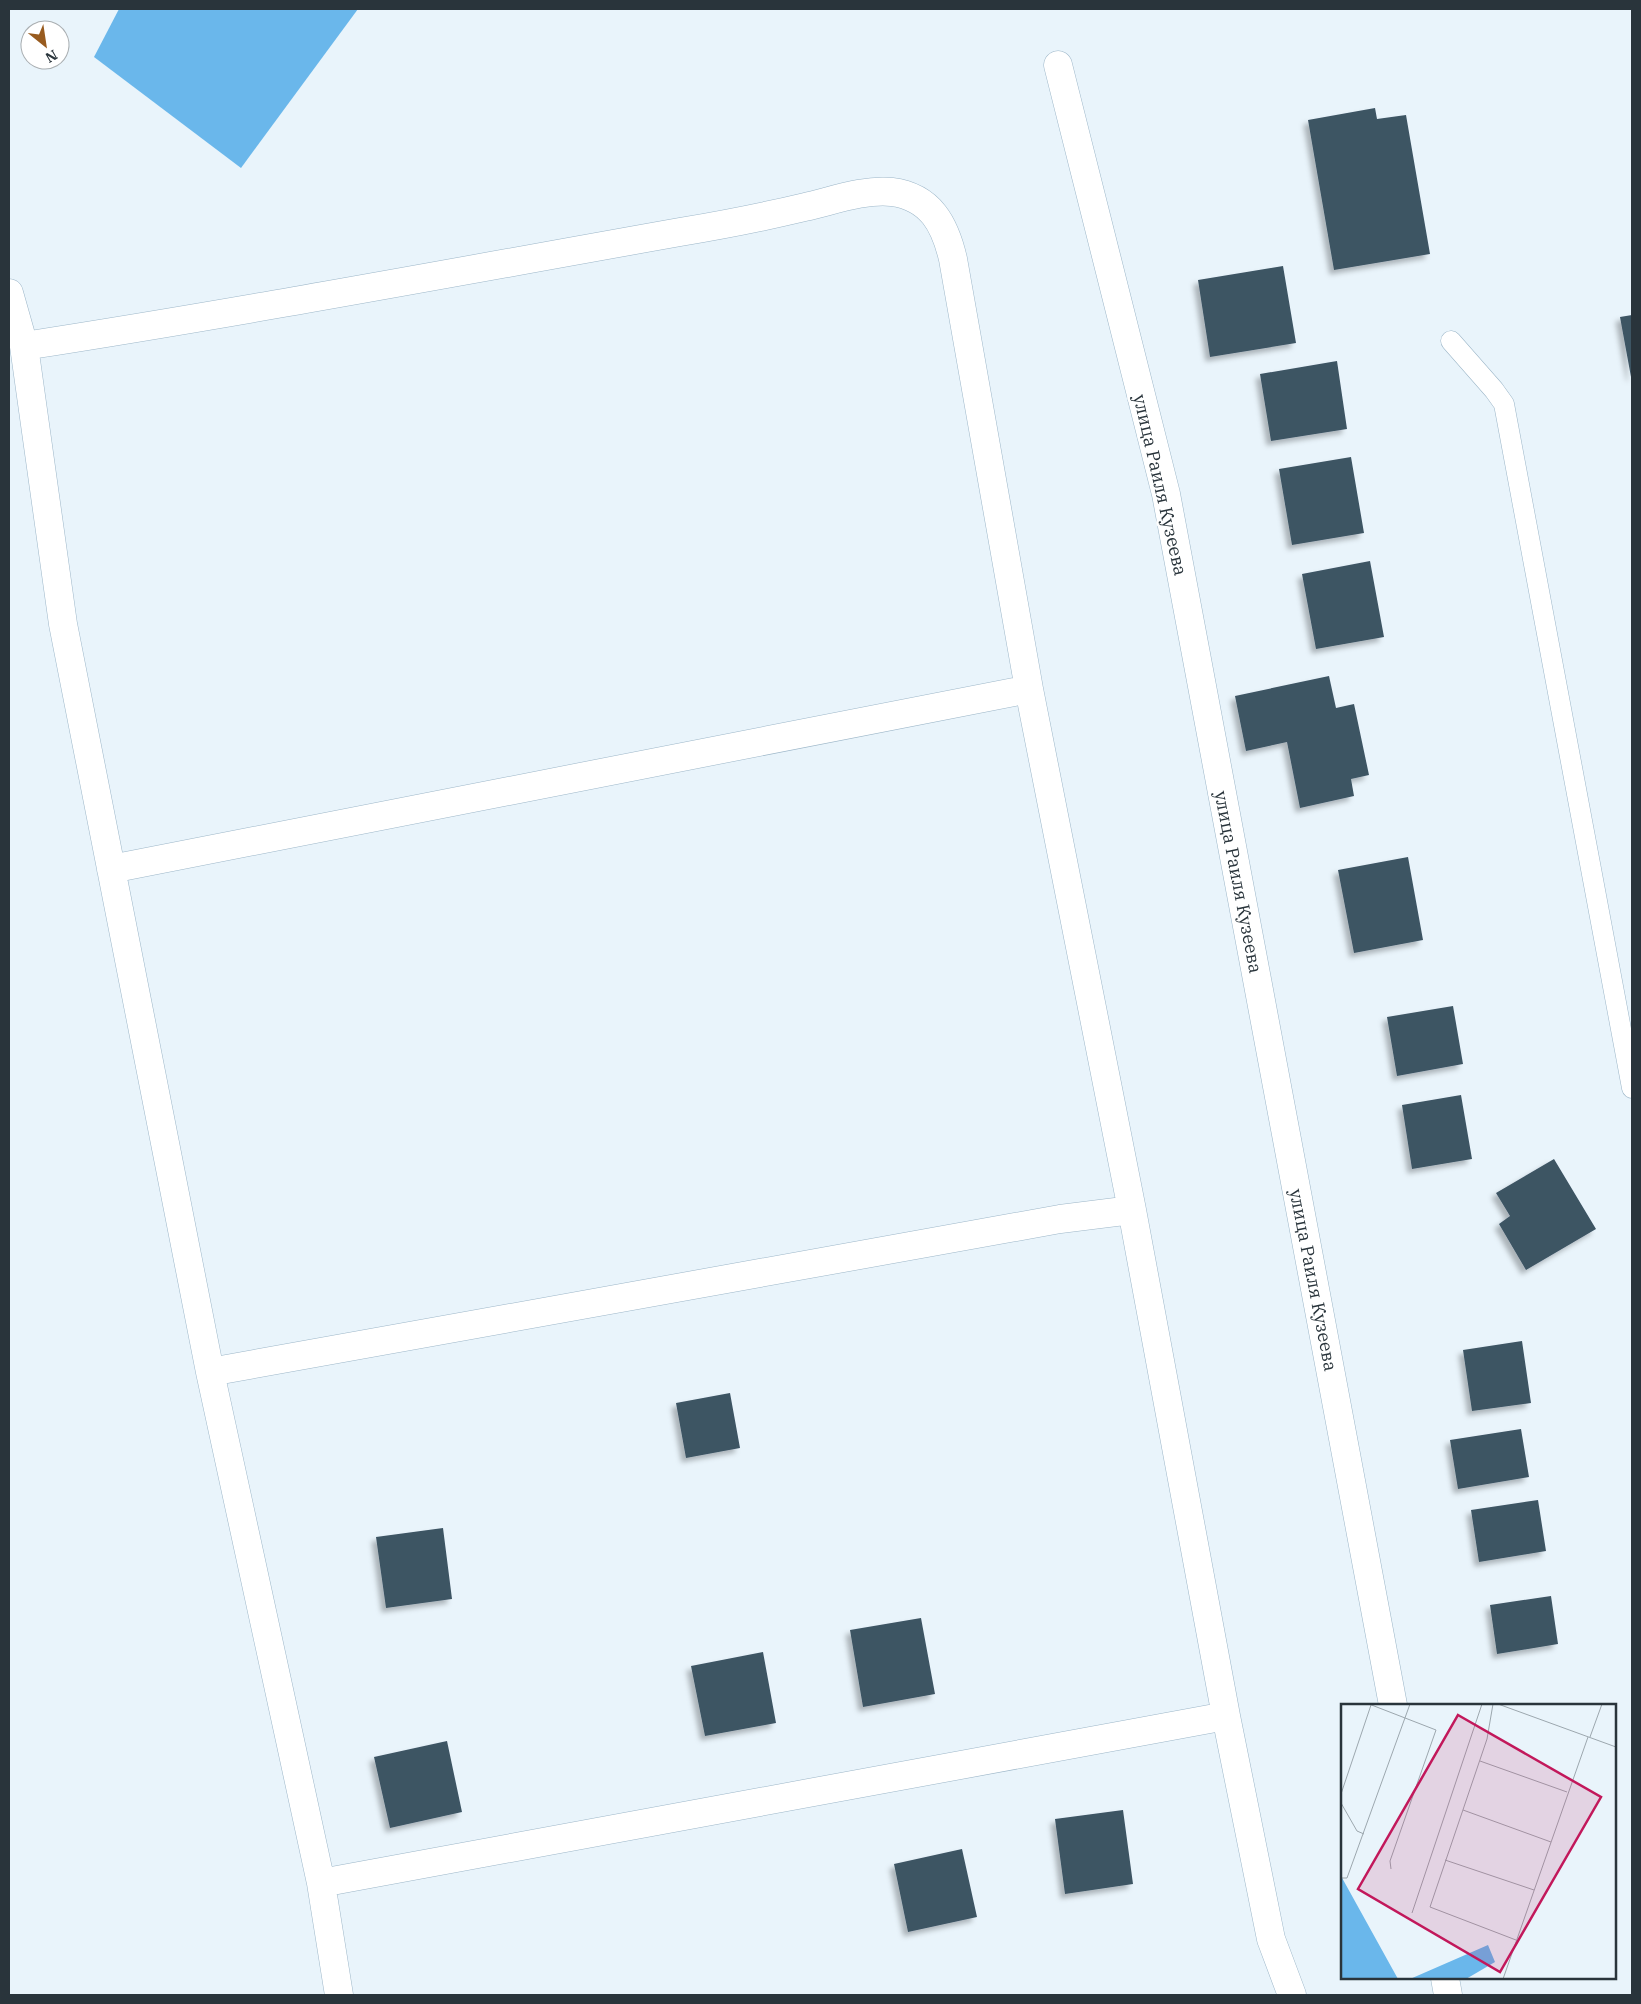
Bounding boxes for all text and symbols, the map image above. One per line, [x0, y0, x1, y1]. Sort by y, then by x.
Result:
north arrow [20, 20, 70, 70]
text: N [42, 46, 61, 67]
street label: улица Раиля Кузеева [1128, 392, 1193, 578]
street label: улица Раиля Кузеева [1210, 789, 1267, 975]
street label: улица Раиля Кузеева [1285, 1187, 1342, 1373]
inset map [1341, 1704, 1616, 1979]

